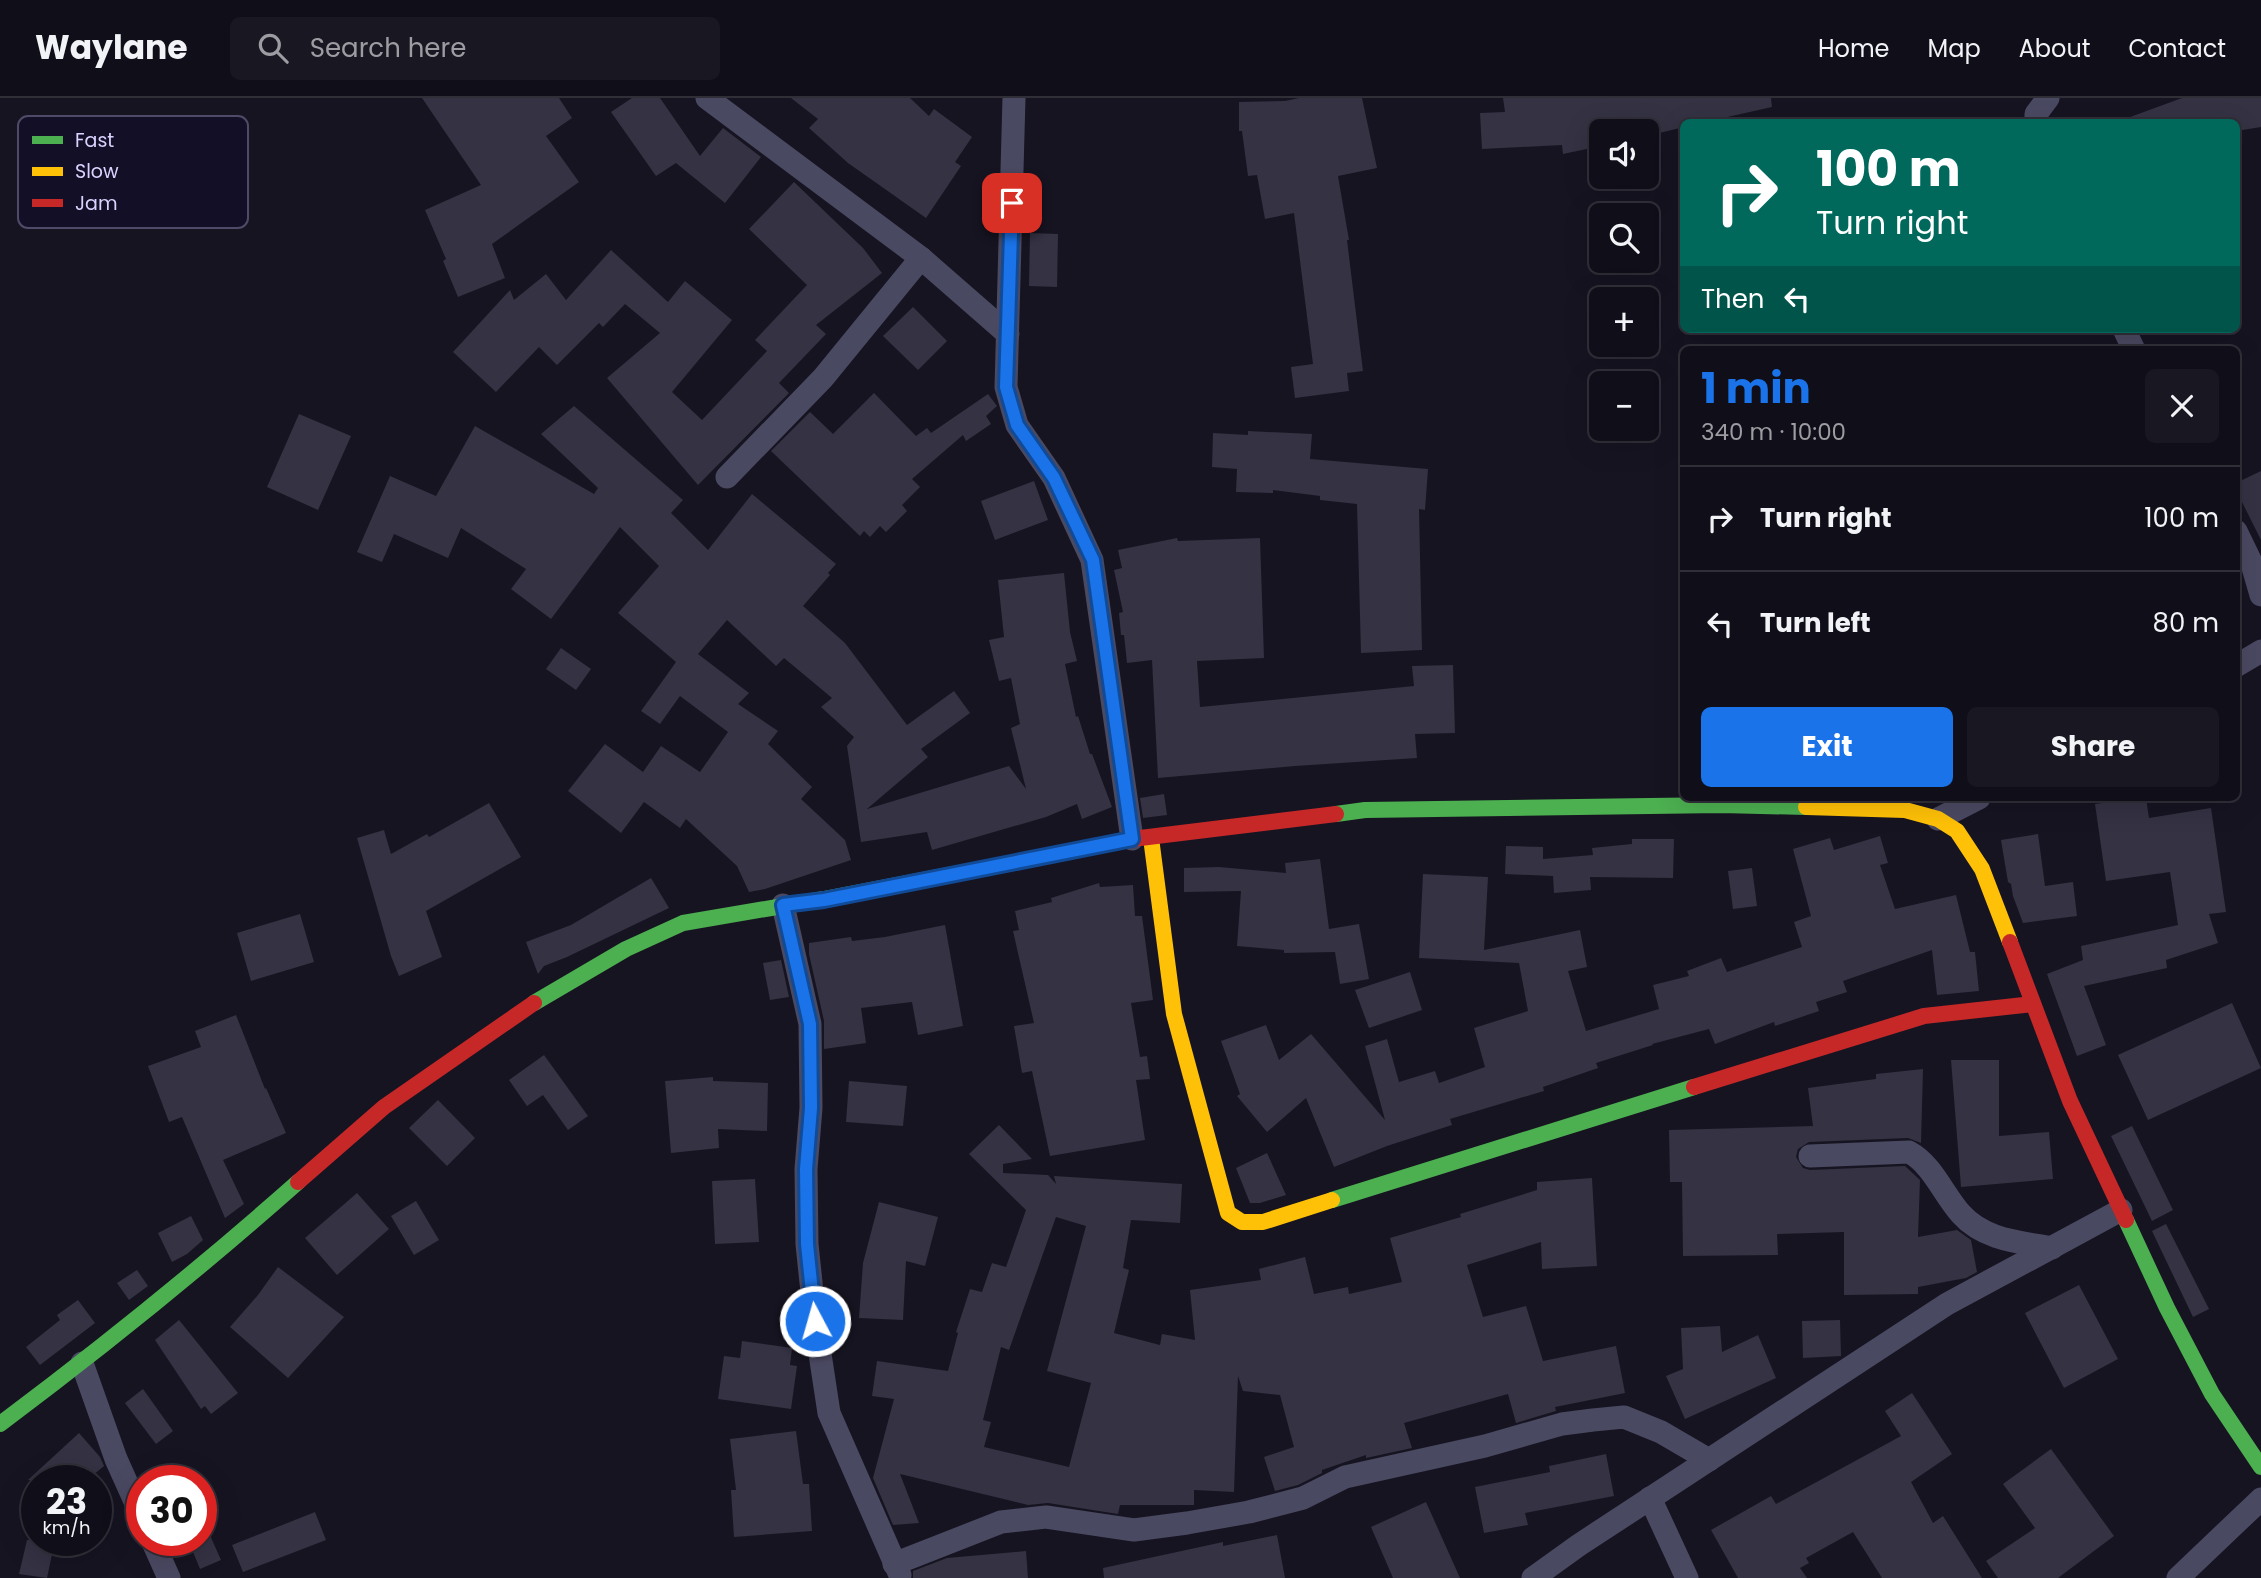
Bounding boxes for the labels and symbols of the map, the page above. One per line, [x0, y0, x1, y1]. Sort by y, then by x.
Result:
legend [18, 116, 248, 228]
text: Fast [75, 127, 114, 154]
text: Slow [75, 158, 119, 185]
pin [982, 173, 1042, 233]
text: Jam [75, 190, 117, 217]
position arrow [778, 1284, 852, 1358]
speed limit sign: 30 [126, 1465, 217, 1556]

